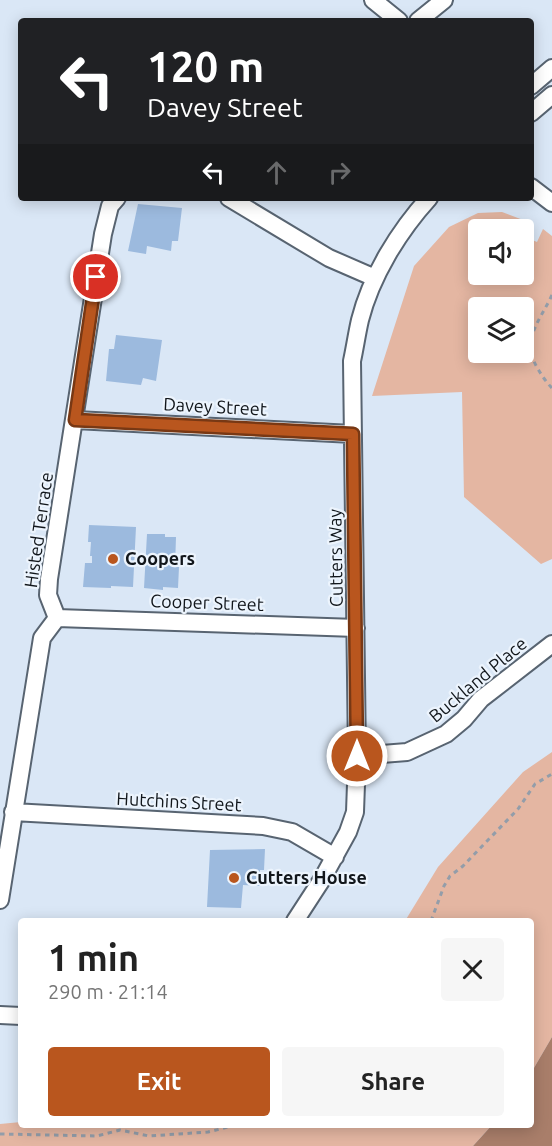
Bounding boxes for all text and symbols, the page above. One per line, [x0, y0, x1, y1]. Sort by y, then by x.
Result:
icon: left [48, 42, 126, 120]
text: 120 m [147, 43, 264, 90]
text: Davey Street [147, 92, 303, 122]
icon: left [197, 156, 230, 189]
icon: ahead [260, 156, 293, 189]
icon: right [323, 156, 356, 189]
map controls [468, 219, 534, 363]
button: sound [468, 219, 534, 285]
pin [70, 251, 121, 302]
icon: arrive [79, 260, 112, 293]
button: layers [468, 297, 534, 363]
street label: Davey Street [163, 393, 267, 419]
street label: Histed Terrace [20, 471, 56, 589]
street label: Cutters Way [324, 508, 346, 607]
place label: Coopers [125, 548, 195, 568]
marker: Coopers [106, 552, 120, 566]
street label: Cooper Street [150, 590, 264, 614]
street label: Buckland Place [425, 633, 530, 726]
position arrow [325, 724, 389, 788]
street label: Hutchins Street [116, 788, 242, 814]
place label: Cutters House [246, 867, 367, 887]
marker: Cutters House [227, 871, 241, 885]
text: 1 min [48, 937, 139, 978]
button: close [441, 938, 504, 1001]
text: 290 m · 21:14 [48, 980, 168, 1003]
button: Exit [48, 1047, 270, 1116]
button: Share [282, 1047, 504, 1116]

